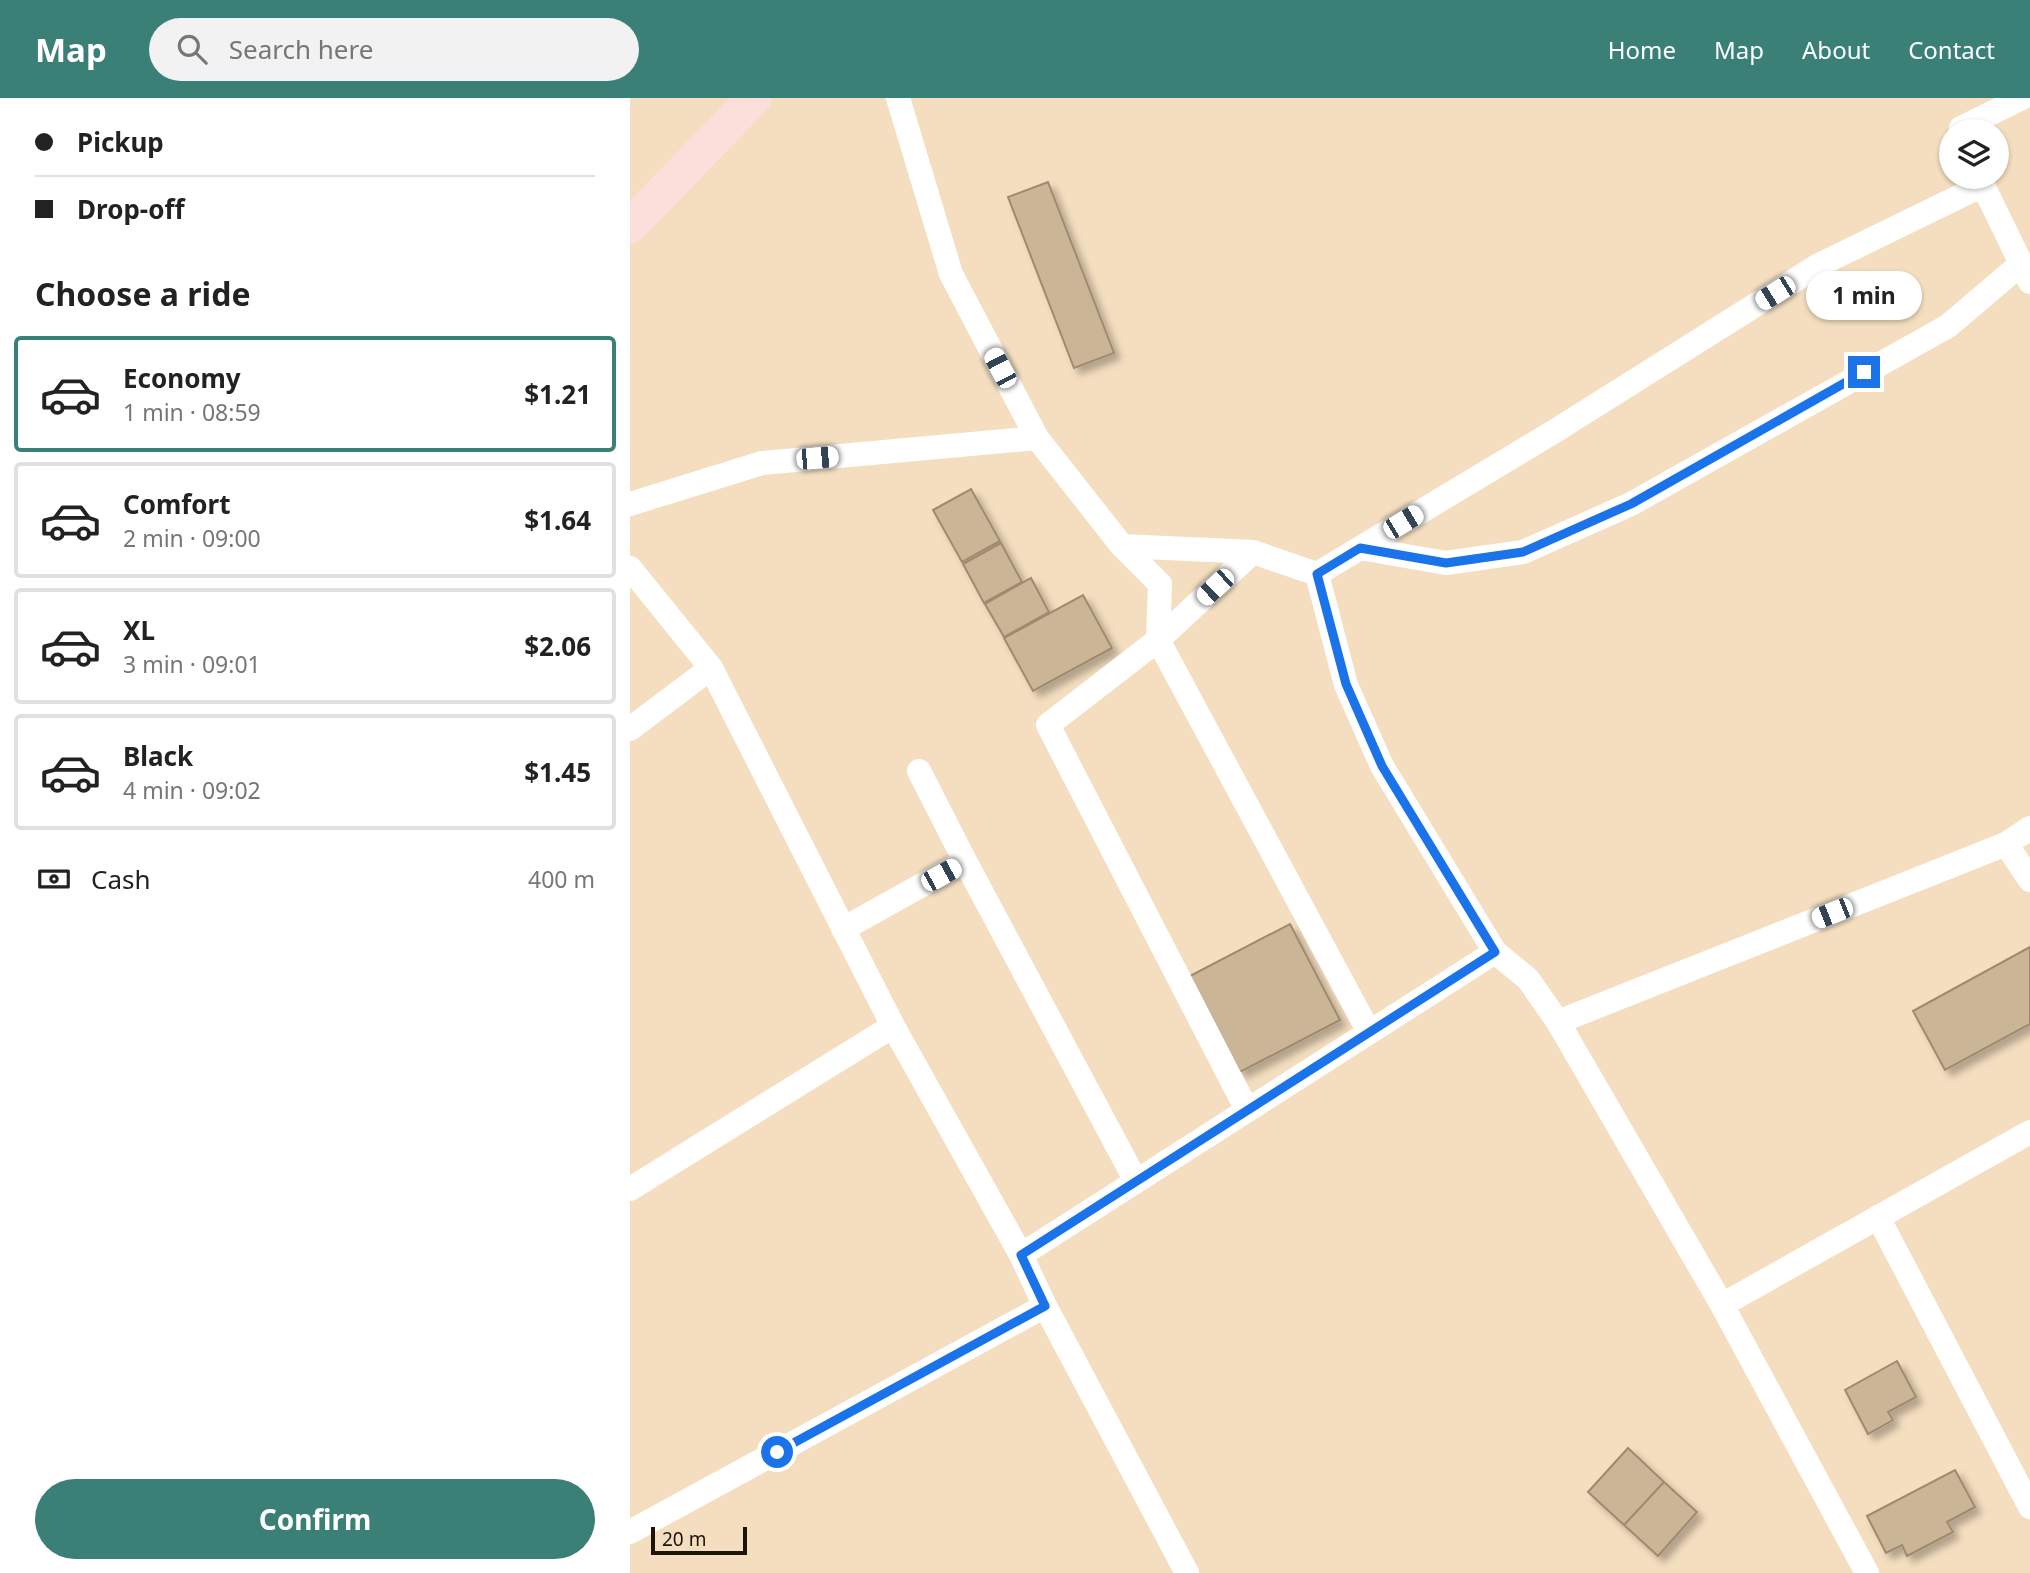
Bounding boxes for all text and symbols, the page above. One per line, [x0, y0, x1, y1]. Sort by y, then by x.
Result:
search box [149, 18, 639, 81]
text: Map [35, 27, 107, 72]
icon: search [173, 30, 211, 68]
text: Search here [229, 31, 373, 67]
text: Home [1608, 33, 1676, 66]
text: Map [1714, 33, 1764, 66]
text: About [1802, 33, 1870, 66]
text: Contact [1908, 33, 1995, 66]
map controls [1939, 119, 2009, 189]
button: layers [1939, 119, 2009, 189]
text: Pickup [77, 124, 164, 160]
text: Drop-off [77, 191, 184, 227]
callout: 1 min [1806, 271, 1922, 320]
text: Choose a ride [35, 272, 251, 315]
car [1752, 273, 1799, 313]
text: 1 min [1832, 279, 1896, 311]
car [981, 345, 1020, 391]
route end [1848, 356, 1880, 388]
text: Economy [123, 360, 241, 396]
icon: car [39, 363, 102, 426]
text: $1.21 [524, 376, 591, 412]
text: 1 min · 08:59 [123, 396, 261, 428]
car [796, 446, 839, 470]
text: Comfort [123, 486, 231, 522]
icon: car [39, 489, 102, 552]
text: $1.64 [524, 502, 591, 538]
car [1380, 502, 1427, 542]
text: 2 min · 09:00 [123, 522, 261, 554]
car [1193, 565, 1238, 609]
text: XL [123, 612, 155, 648]
icon: car [39, 615, 102, 678]
text: $2.06 [524, 628, 591, 664]
text: 3 min · 09:01 [123, 648, 261, 680]
text: Black [123, 738, 193, 774]
icon: car [39, 741, 102, 804]
text: $1.45 [524, 754, 591, 790]
text: 4 min · 09:02 [123, 774, 261, 806]
car [918, 856, 965, 894]
icon: cash [35, 860, 73, 898]
text: Cash [91, 861, 151, 897]
text: 400 m [528, 863, 595, 895]
car [1809, 895, 1856, 931]
route start [761, 1436, 793, 1468]
button: Confirm [35, 1479, 595, 1559]
scale bar [651, 1524, 747, 1556]
text: 20 m [662, 1526, 706, 1552]

